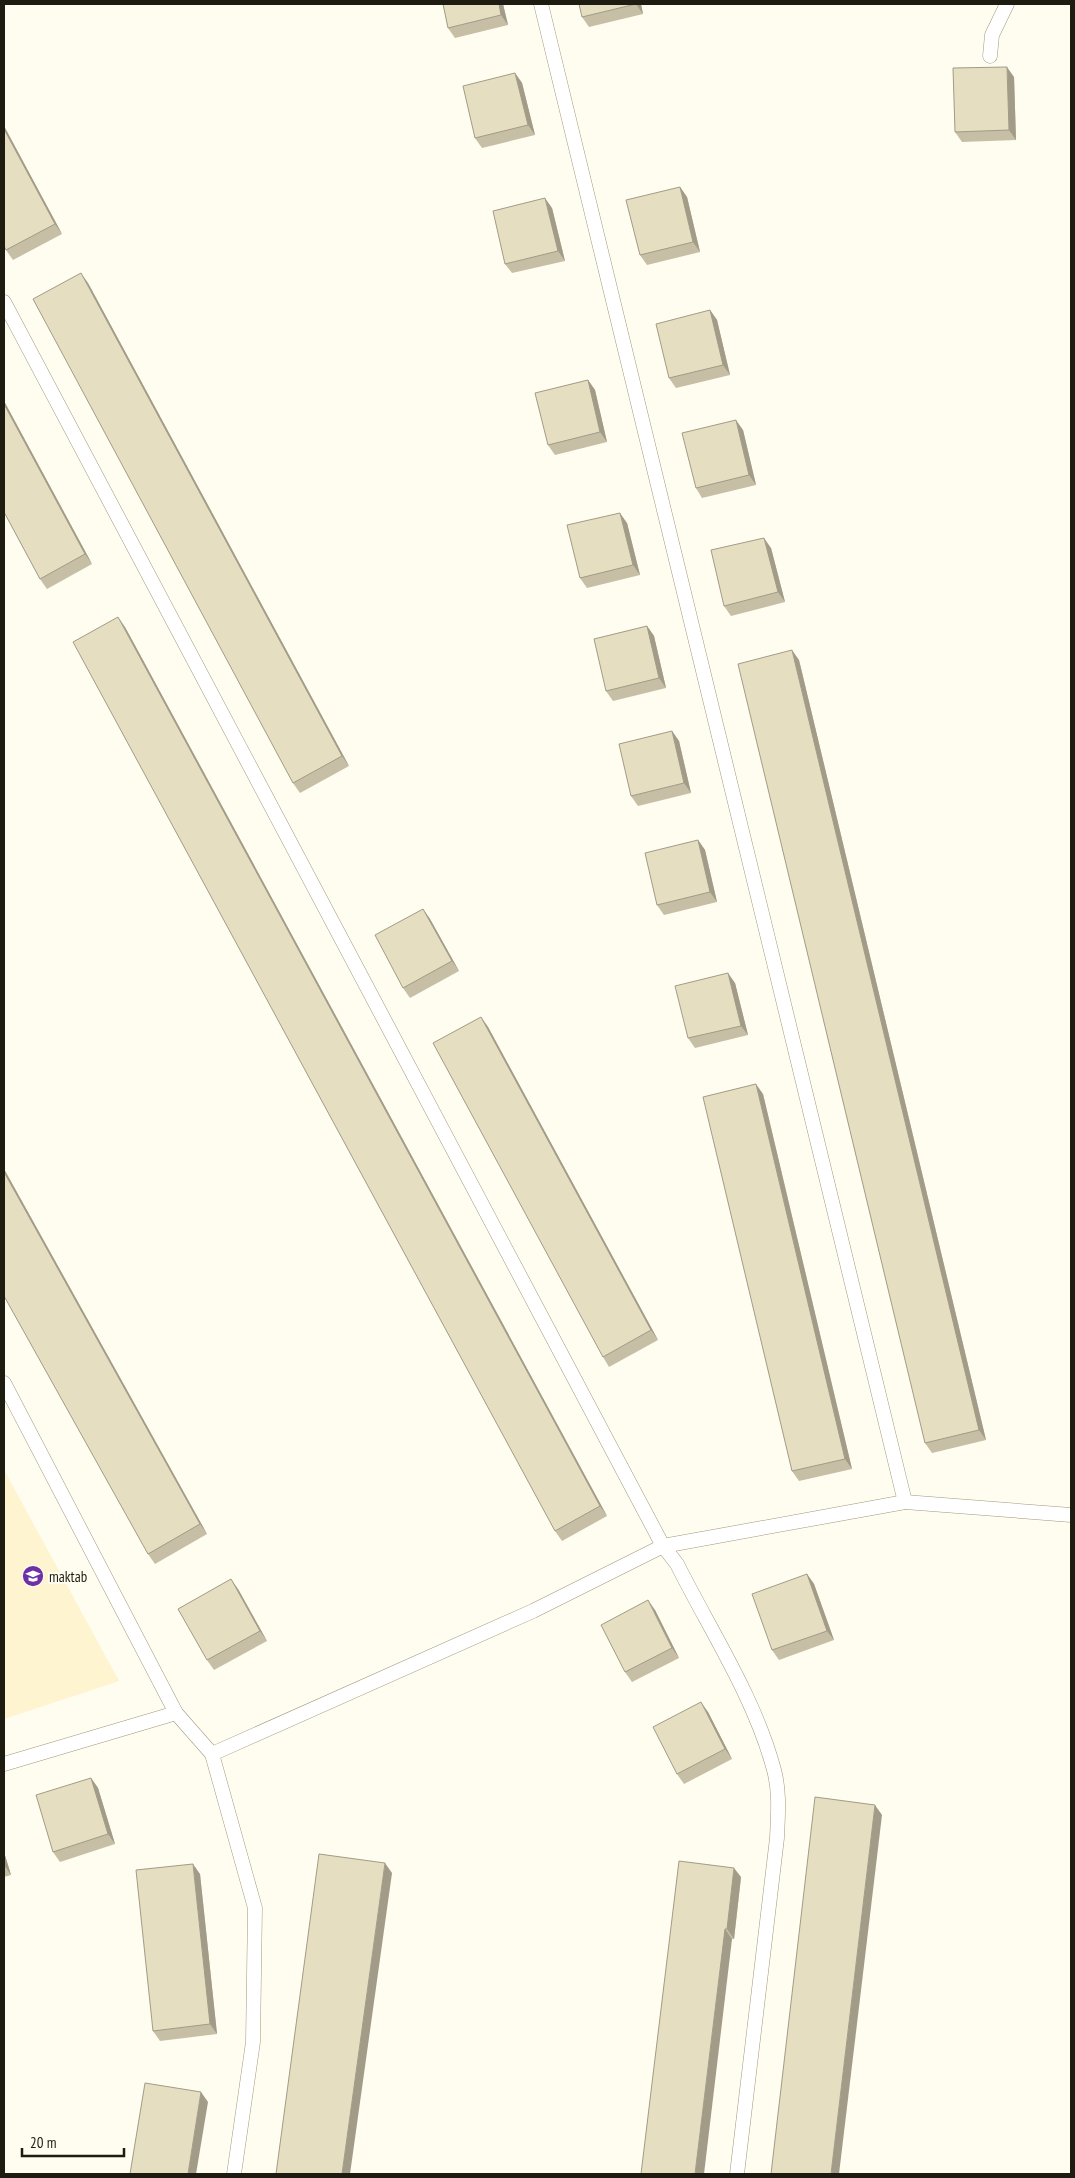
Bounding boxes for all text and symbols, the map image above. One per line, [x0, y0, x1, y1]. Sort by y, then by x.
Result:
school or university icon: maktab [21, 1564, 45, 1588]
place label: maktab [49, 1567, 87, 1586]
scale bar [22, 2126, 125, 2158]
text: 20 m [30, 2133, 56, 2152]

